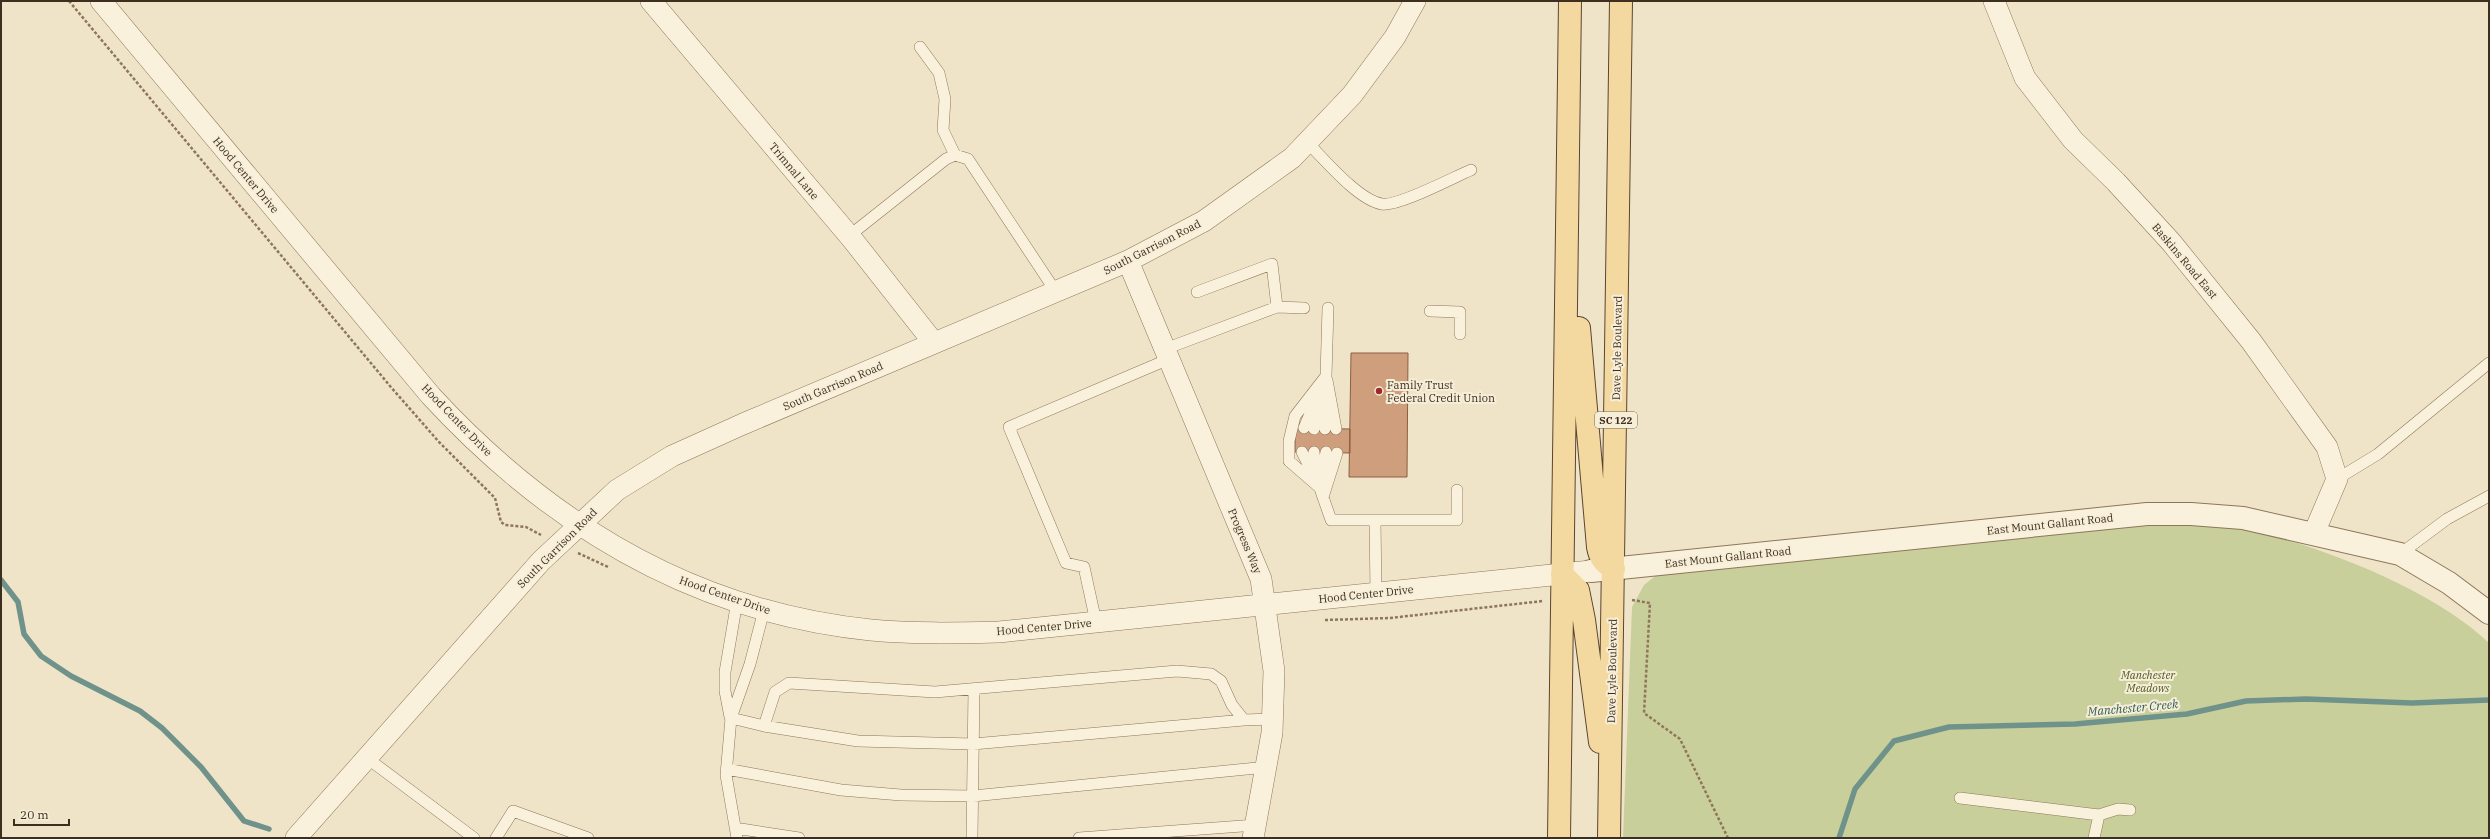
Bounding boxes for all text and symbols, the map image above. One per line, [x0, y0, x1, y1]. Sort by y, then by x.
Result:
street label: Hood Center Drive [210, 134, 282, 216]
street label: Trimnal Lane [766, 140, 822, 202]
street label: South Garrison Road [1101, 216, 1203, 278]
street label: Baskins Road East [2149, 220, 2221, 302]
street label: Dave Lyle Boulevard [1609, 295, 1625, 400]
street label: South Garrison Road [781, 358, 885, 413]
place label: Family Trust Federal Credit Union [1387, 378, 1495, 405]
street label: Hood Center Drive [419, 381, 495, 459]
marker: Family Trust Federal Credit Union [1374, 386, 1384, 396]
road number: SC 122 [1595, 412, 1637, 428]
street label: South Garrison Road [514, 505, 600, 591]
street label: Progress Way [1225, 506, 1265, 576]
street label: East Mount Gallant Road [1986, 510, 2114, 538]
street label: East Mount Gallant Road [1664, 543, 1792, 571]
street label: Hood Center Drive [678, 573, 772, 617]
street label: Hood Center Drive [1318, 582, 1414, 606]
street label: Hood Center Drive [996, 616, 1092, 638]
street label: Dave Lyle Boulevard [1604, 618, 1620, 723]
park label: Manchester Meadows [2120, 668, 2176, 695]
water label: Manchester Creek [2086, 696, 2180, 719]
scale bar [14, 801, 69, 827]
text: 20 m [20, 807, 49, 822]

